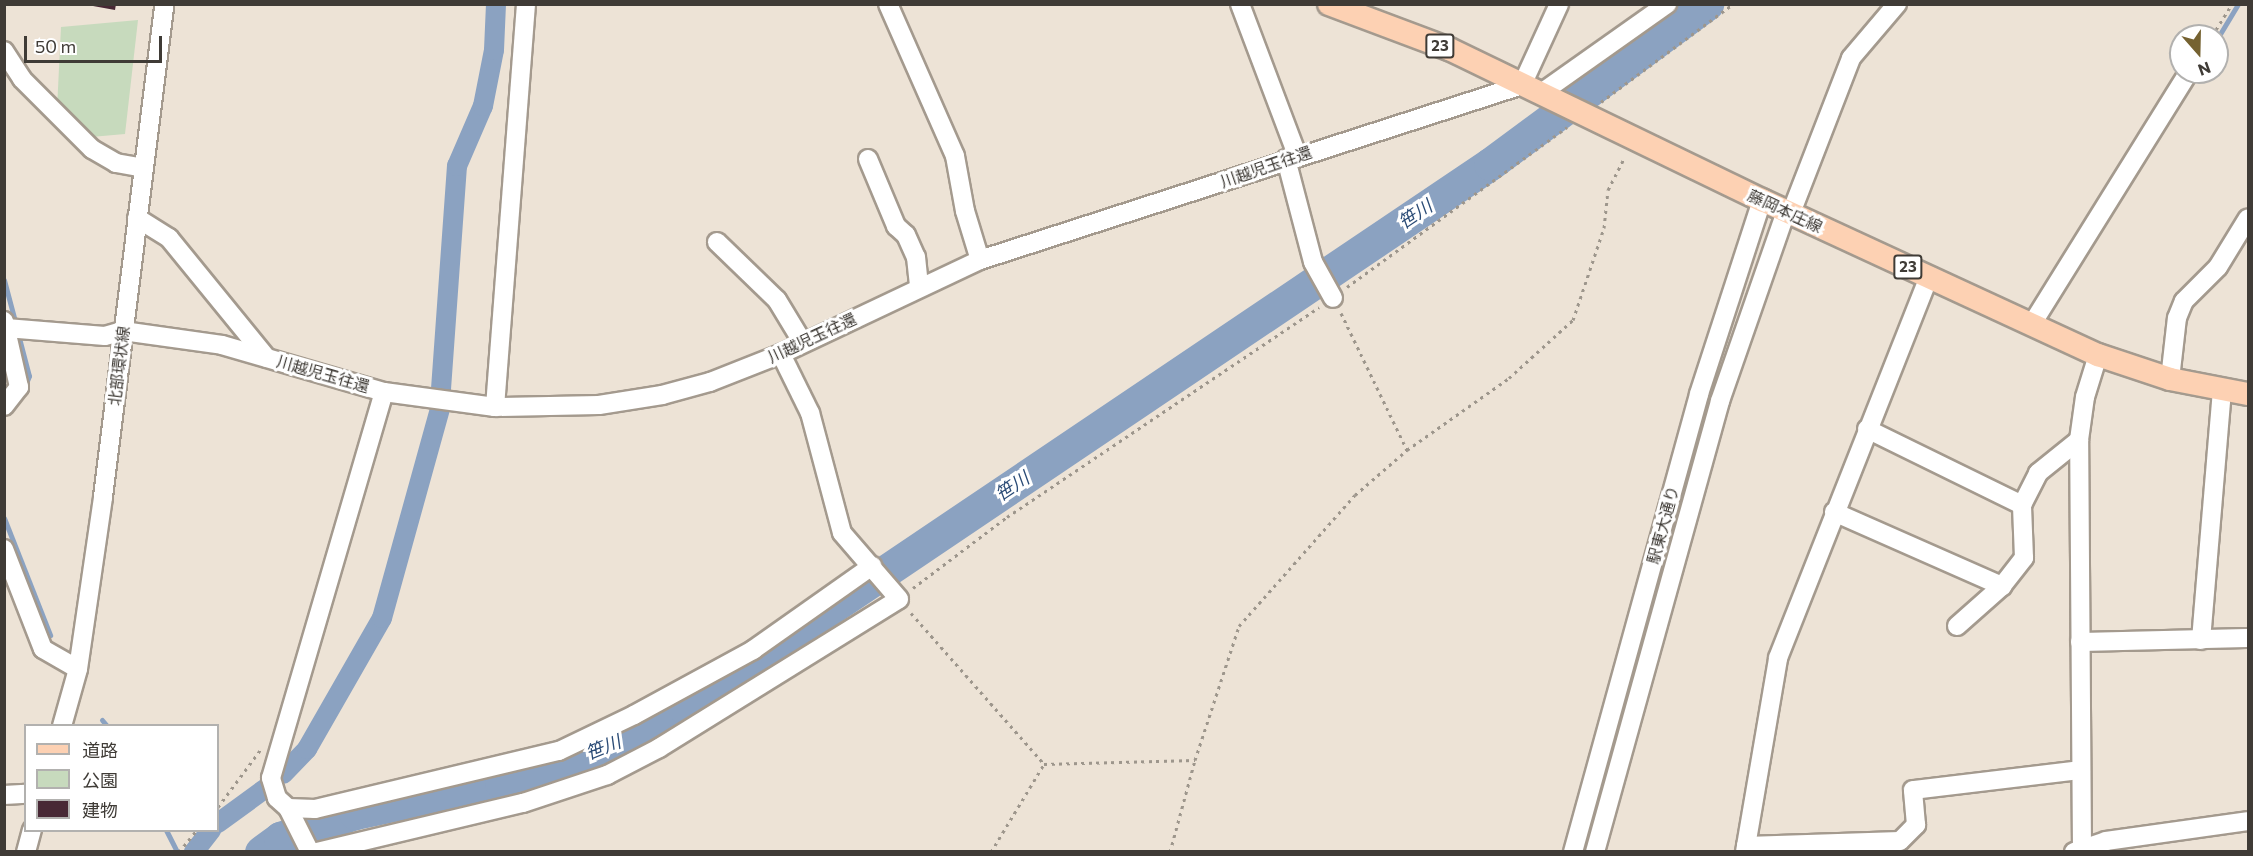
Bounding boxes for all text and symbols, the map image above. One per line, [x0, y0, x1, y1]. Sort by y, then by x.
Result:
scale bar [27, 24, 165, 62]
north arrow [2169, 24, 2229, 84]
road number: 23 [1425, 34, 1455, 58]
text: 50 m [35, 35, 76, 57]
text: N [2196, 59, 2214, 80]
street label: 川越児玉往還 [1217, 142, 1315, 192]
street label: 藤岡本庄線 [1745, 185, 1825, 237]
water label: 笹川 [1394, 195, 1436, 233]
road number: 23 [1893, 255, 1923, 279]
street label: 川越児玉往還 [764, 309, 860, 367]
street label: 北部環状線 [105, 325, 133, 407]
street label: 川越児玉往還 [274, 352, 372, 396]
water label: 笹川 [991, 467, 1033, 505]
street label: 駅東大通り [1643, 484, 1683, 566]
legend [24, 724, 219, 832]
water label: 笹川 [582, 730, 624, 764]
text: 道路 [82, 739, 118, 761]
text: 公園 [82, 769, 118, 791]
text: 建物 [82, 799, 118, 821]

